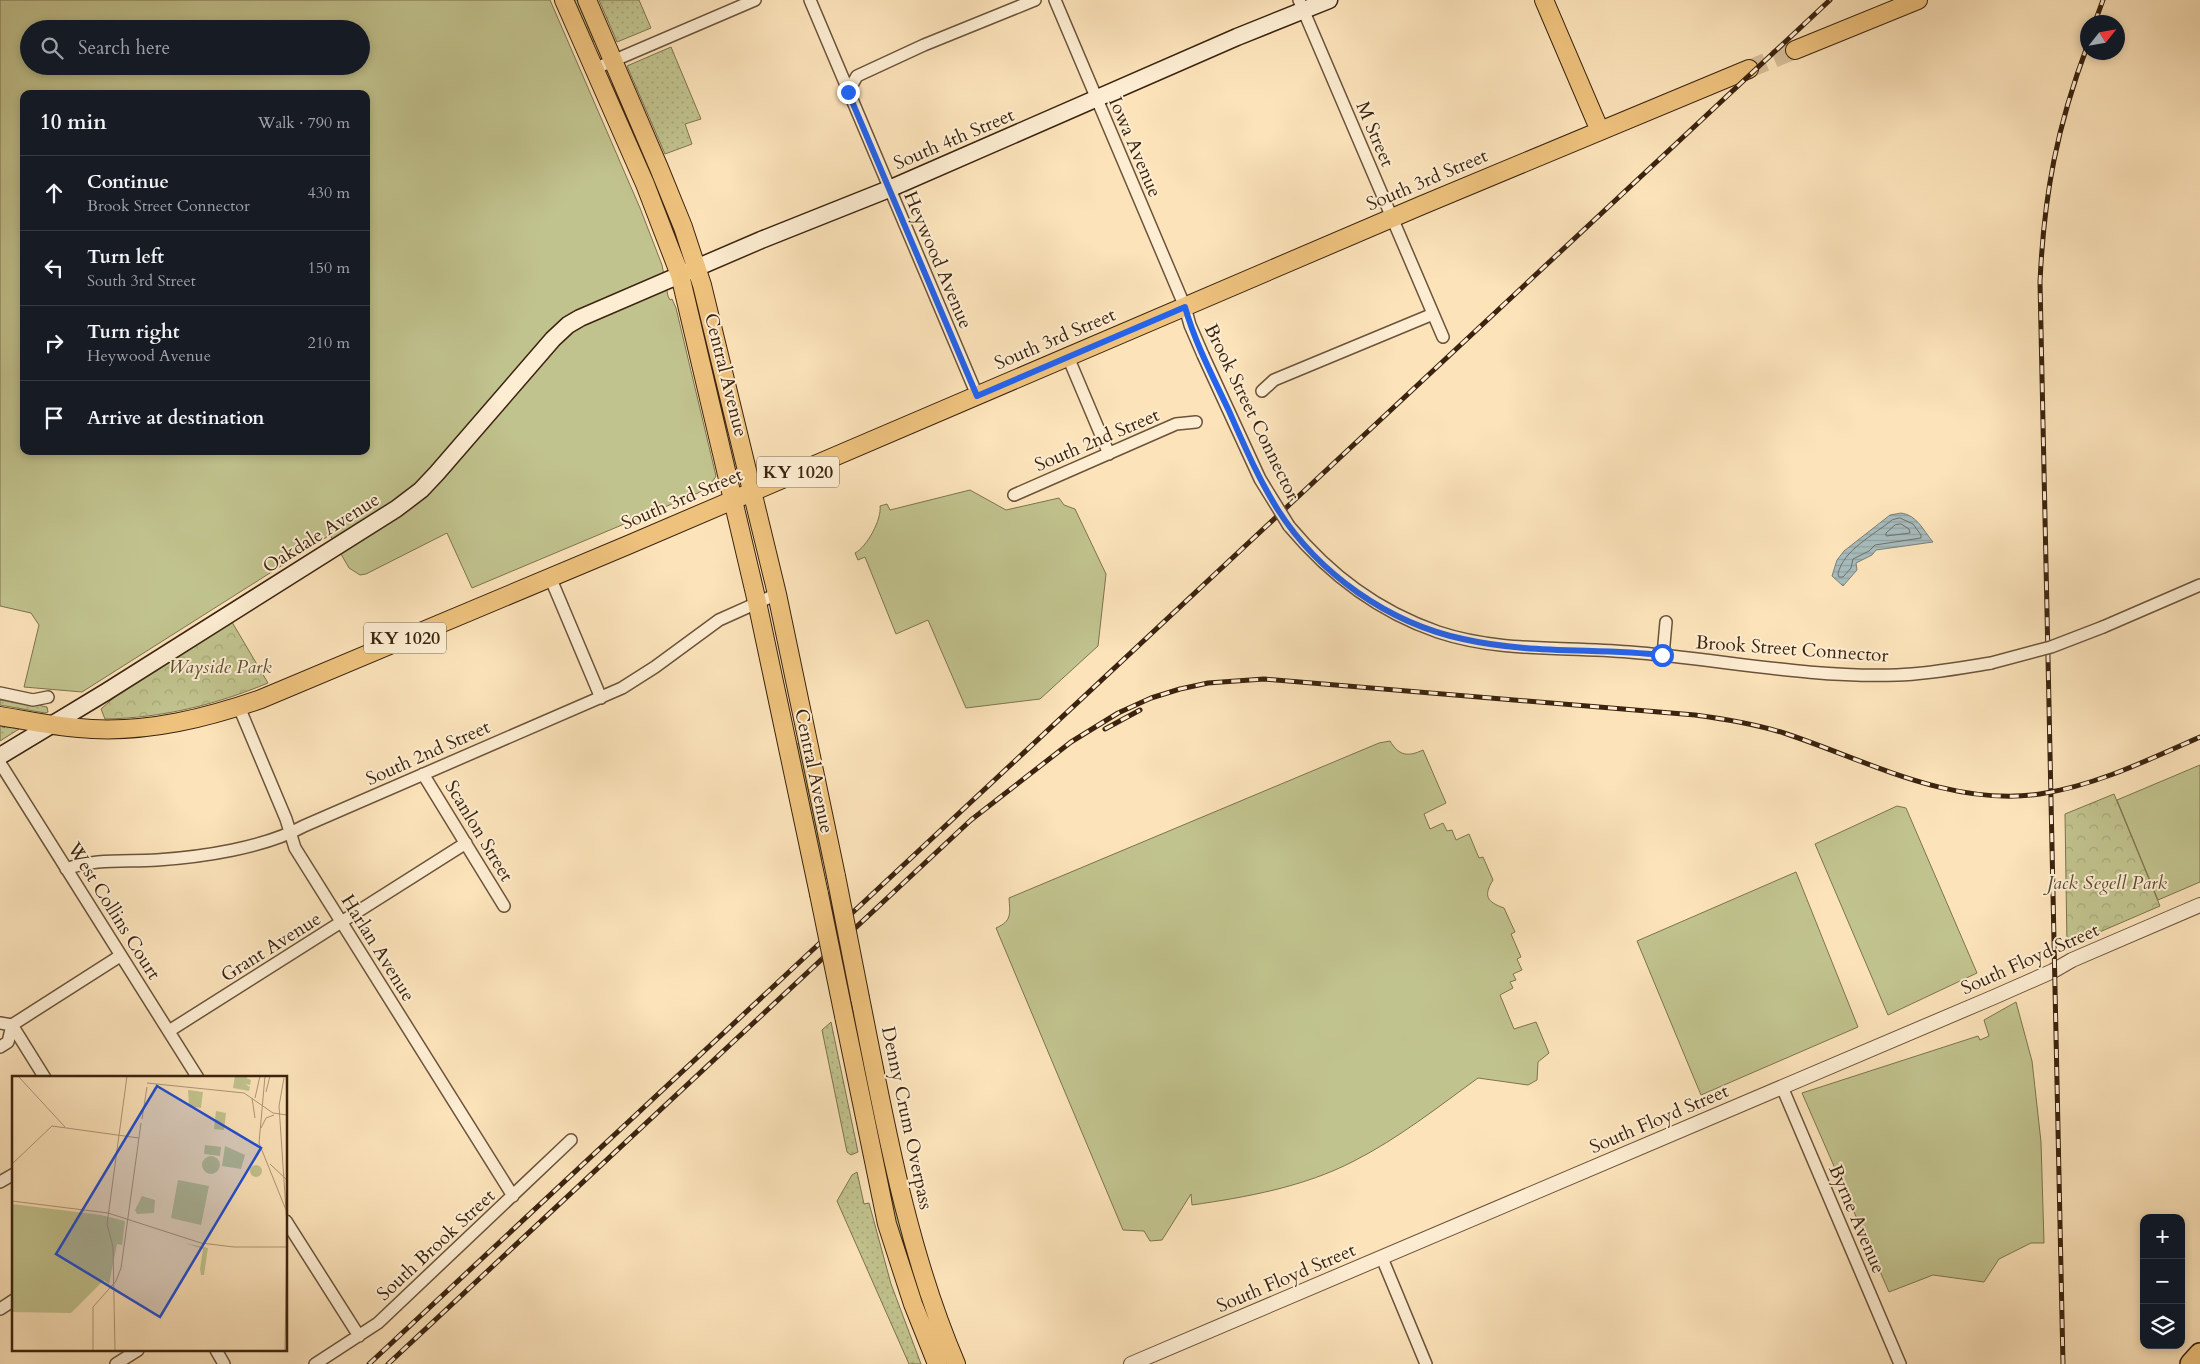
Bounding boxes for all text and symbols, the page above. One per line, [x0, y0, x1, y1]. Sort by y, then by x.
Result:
north arrow [2080, 15, 2125, 60]
search box [20, 20, 370, 75]
icon: search [38, 34, 66, 62]
text: Search here [78, 35, 170, 61]
route end [837, 81, 860, 104]
street label: Iowa Avenue [1102, 93, 1168, 201]
street label: M Street [1350, 97, 1400, 171]
street label: South 4th Street [890, 102, 1018, 176]
text: 10 min [40, 108, 107, 137]
text: Walk · 790 m [258, 112, 350, 134]
street label: South 3rd Street [1362, 143, 1492, 217]
text: Continue [87, 169, 169, 195]
icon: ahead [40, 179, 68, 207]
text: 430 m [308, 182, 350, 204]
street label: Heywood Avenue [897, 187, 979, 333]
text: Brook Street Connector [87, 195, 250, 217]
text: Turn left [87, 244, 164, 270]
icon: left [40, 254, 68, 282]
text: 150 m [308, 257, 350, 279]
text: South 3rd Street [87, 270, 196, 292]
street label: South 3rd Street [990, 302, 1120, 376]
street label: Central Avenue [698, 310, 754, 440]
text: Turn right [87, 319, 179, 345]
street label: Brook Street Connector [1198, 319, 1306, 505]
icon: right [40, 329, 68, 357]
text: 210 m [308, 332, 350, 354]
text: Heywood Avenue [87, 345, 211, 367]
street label: South 2nd Street [1031, 402, 1163, 478]
icon: arrive [40, 404, 68, 432]
text: Arrive at destination [87, 405, 264, 431]
road number: KY 1020 [757, 457, 839, 488]
street label: South 3rd Street [617, 462, 747, 536]
street label: Oakdale Avenue [258, 487, 384, 579]
road number: KY 1020 [364, 622, 446, 654]
street label: Brook Street Connector [1695, 629, 1889, 669]
route start [1651, 644, 1674, 667]
park label: Wayside Park [168, 654, 272, 680]
street label: Central Avenue [788, 706, 840, 836]
street label: South 2nd Street [362, 714, 494, 792]
street label: Scanlon Street [439, 775, 519, 887]
street label: West Collins Court [61, 837, 167, 985]
park label: Jack Segell Park [2043, 870, 2168, 896]
street label: Harlan Avenue [335, 890, 421, 1006]
street label: Grant Avenue [216, 906, 326, 988]
street label: South Floyd Street [1957, 917, 2103, 1001]
street label: Denny Crum Overpass [875, 1024, 939, 1212]
inset map [12, 1076, 288, 1352]
street label: South Floyd Street [1586, 1078, 1732, 1160]
street label: Byrne Avenue [1822, 1161, 1892, 1277]
street label: South Brook Street [371, 1183, 501, 1307]
map controls [2140, 1214, 2185, 1349]
button: + [2140, 1214, 2185, 1259]
street label: South Floyd Street [1213, 1237, 1359, 1319]
button: − [2140, 1259, 2185, 1304]
button: layers [2140, 1304, 2185, 1349]

